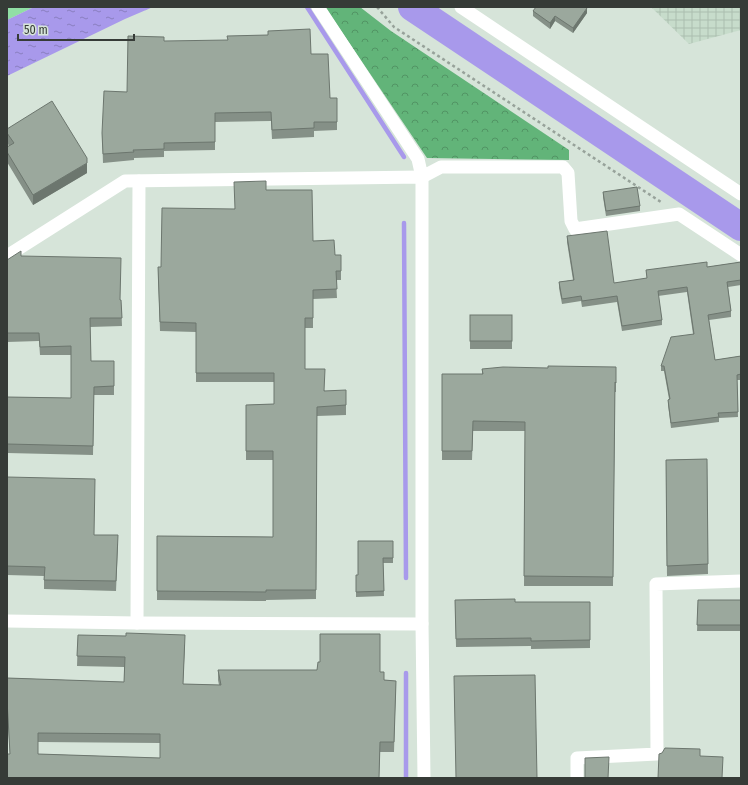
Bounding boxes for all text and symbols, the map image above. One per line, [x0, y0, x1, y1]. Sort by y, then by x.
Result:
scale bar [18, 16, 134, 42]
text: 50 m [24, 23, 48, 37]

